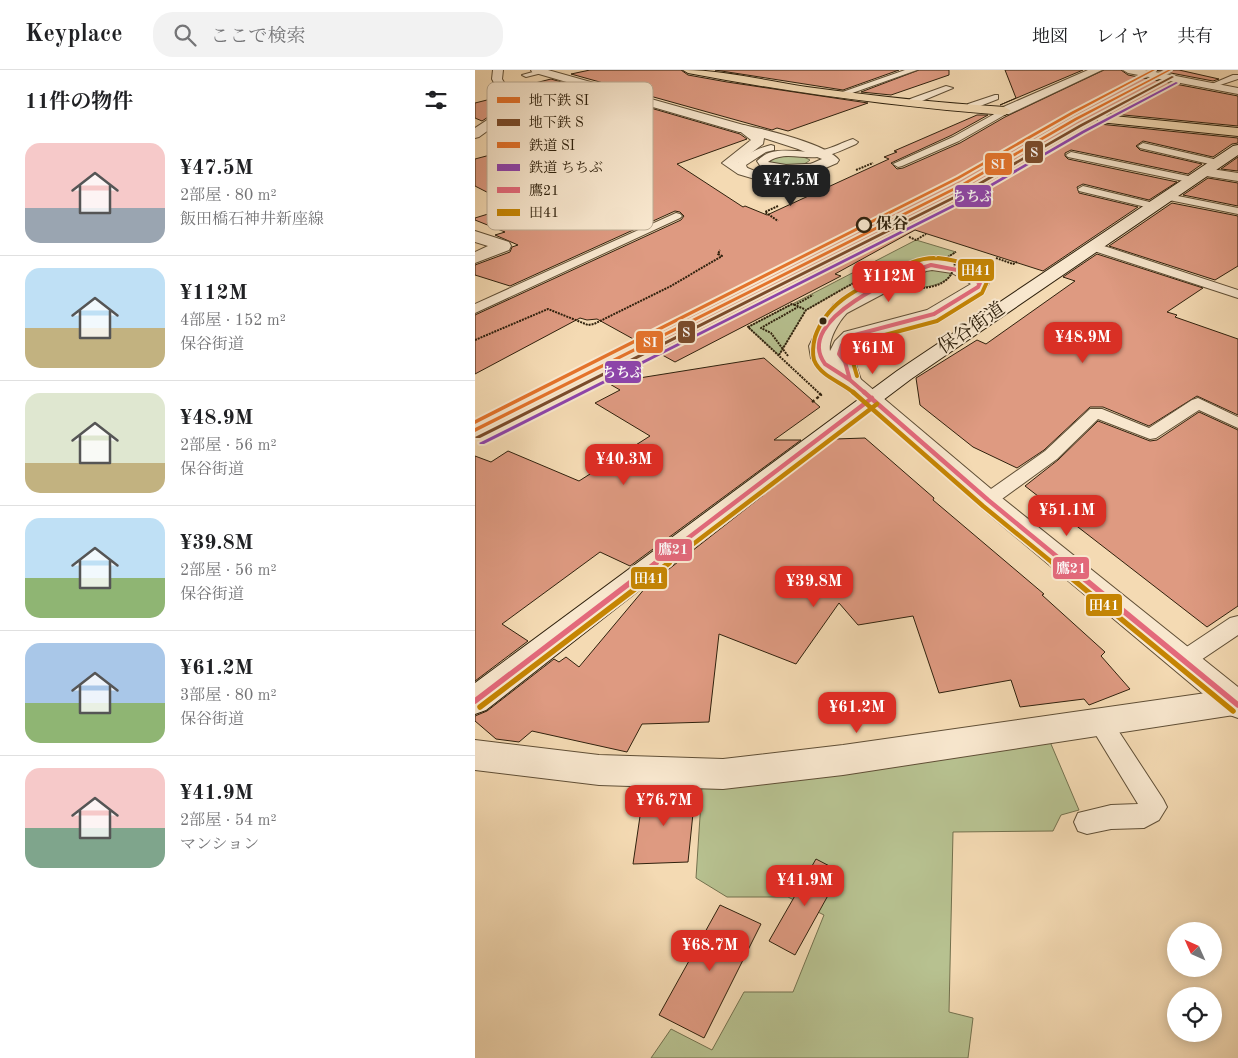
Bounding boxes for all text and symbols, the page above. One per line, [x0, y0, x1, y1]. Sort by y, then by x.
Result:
search box [153, 12, 503, 57]
icon: search [171, 21, 199, 49]
text: Keyplace [25, 23, 123, 47]
text: ここで検索 [211, 28, 306, 47]
text: 地図 [1032, 28, 1068, 46]
text: レイヤ [1096, 28, 1149, 46]
text: 共有 [1177, 28, 1213, 46]
legend [487, 82, 653, 230]
icon: filters [422, 86, 450, 114]
text: 11件の物件 [25, 92, 133, 113]
text: 地下鉄 SI [529, 93, 589, 108]
text: 地下鉄 S [529, 115, 584, 130]
text: 鉄道 SI [529, 138, 575, 153]
line badge: S [1024, 140, 1044, 164]
text: S [1030, 146, 1038, 160]
line badge: SI [984, 152, 1013, 176]
text: ¥47.5M [180, 158, 253, 179]
text: SI [991, 158, 1005, 172]
text: 鉄道 ちちぶ [529, 160, 603, 175]
icon: home [65, 163, 125, 223]
pin: ¥47.5M [750, 164, 832, 207]
text: ¥47.5M [763, 173, 819, 189]
text: 鷹21 [529, 183, 559, 198]
line badge: ちちぶ [954, 184, 992, 208]
text: 2部屋 · 80 m² [180, 188, 277, 204]
text: ちちぶ [952, 189, 994, 204]
text: 田41 [529, 206, 559, 220]
text: 飯田橋石神井新座線 [180, 212, 324, 228]
place label: 保谷 [876, 215, 908, 233]
marker: 保谷 [856, 217, 872, 233]
line badge: 田41 [957, 258, 995, 282]
pin: ¥112M [854, 260, 924, 303]
text: 田41 [961, 263, 991, 278]
text: ¥112M [863, 269, 915, 285]
text: ¥112M [180, 283, 247, 304]
icon: home [65, 288, 125, 348]
street label: 保谷街道 [934, 298, 1009, 358]
text: 4部屋 · 152 m² [180, 313, 286, 329]
unlabelled marker [818, 316, 828, 326]
line badge: S [677, 320, 696, 344]
pin: ¥48.9M [1042, 322, 1124, 364]
text: S [682, 326, 690, 340]
line badge: SI [635, 330, 664, 354]
text: ¥48.9M [1055, 330, 1111, 346]
pin: ¥61M [843, 332, 903, 375]
text: SI [643, 336, 657, 350]
text: 保谷街道 [180, 337, 244, 353]
text: ¥61M [852, 341, 894, 357]
line badge: ちちぶ [604, 360, 642, 384]
text: ちちぶ [602, 365, 644, 380]
text: ¥48.9M [180, 408, 253, 429]
icon: home [65, 413, 125, 473]
text: 2部屋 · 56 m² [180, 438, 277, 454]
pin: ¥40.3M [583, 444, 665, 486]
text: ¥40.3M [596, 452, 652, 468]
text: 保谷街道 [180, 462, 244, 478]
pin: ¥51.1M [1026, 494, 1108, 537]
text: ¥51.1M [1039, 503, 1095, 519]
text: ¥39.8M [180, 533, 253, 554]
icon: home [65, 538, 125, 598]
line badge: 鷹21 [654, 538, 693, 562]
text: 鷹21 [658, 542, 688, 557]
line badge: 鷹21 [1052, 556, 1090, 580]
text: 鷹21 [1056, 561, 1086, 576]
text: 2部屋 · 56 m² [180, 563, 277, 579]
line badge: 田41 [630, 566, 668, 590]
pin: ¥39.8M [773, 566, 855, 608]
text: 田41 [634, 571, 664, 586]
text: ¥39.8M [786, 574, 842, 590]
text: 保谷街道 [180, 587, 244, 603]
line badge: 田41 [1085, 593, 1123, 617]
text: 田41 [1089, 598, 1119, 613]
text: ¥61.2M [180, 658, 253, 679]
icon: home [65, 663, 125, 723]
text: 3部屋 · 80 m² [180, 688, 277, 704]
pin: ¥61.2M [816, 692, 898, 734]
text: ¥61.2M [829, 700, 885, 716]
text: 保谷街道 [180, 712, 244, 728]
text: ¥41.9M [180, 783, 253, 804]
pin: ¥76.7M [623, 784, 705, 827]
icon: home [65, 788, 125, 848]
text: ¥76.7M [636, 793, 692, 809]
text: 2部屋 · 54 m² [180, 813, 277, 829]
text: マンション [180, 837, 259, 853]
pin: ¥41.9M [764, 864, 846, 907]
text: ¥41.9M [777, 873, 833, 889]
north arrow [1167, 922, 1223, 978]
map controls [1167, 922, 1222, 1042]
pin: ¥68.7M [669, 930, 751, 972]
text: ¥68.7M [682, 938, 738, 954]
button: locate [1167, 987, 1222, 1042]

